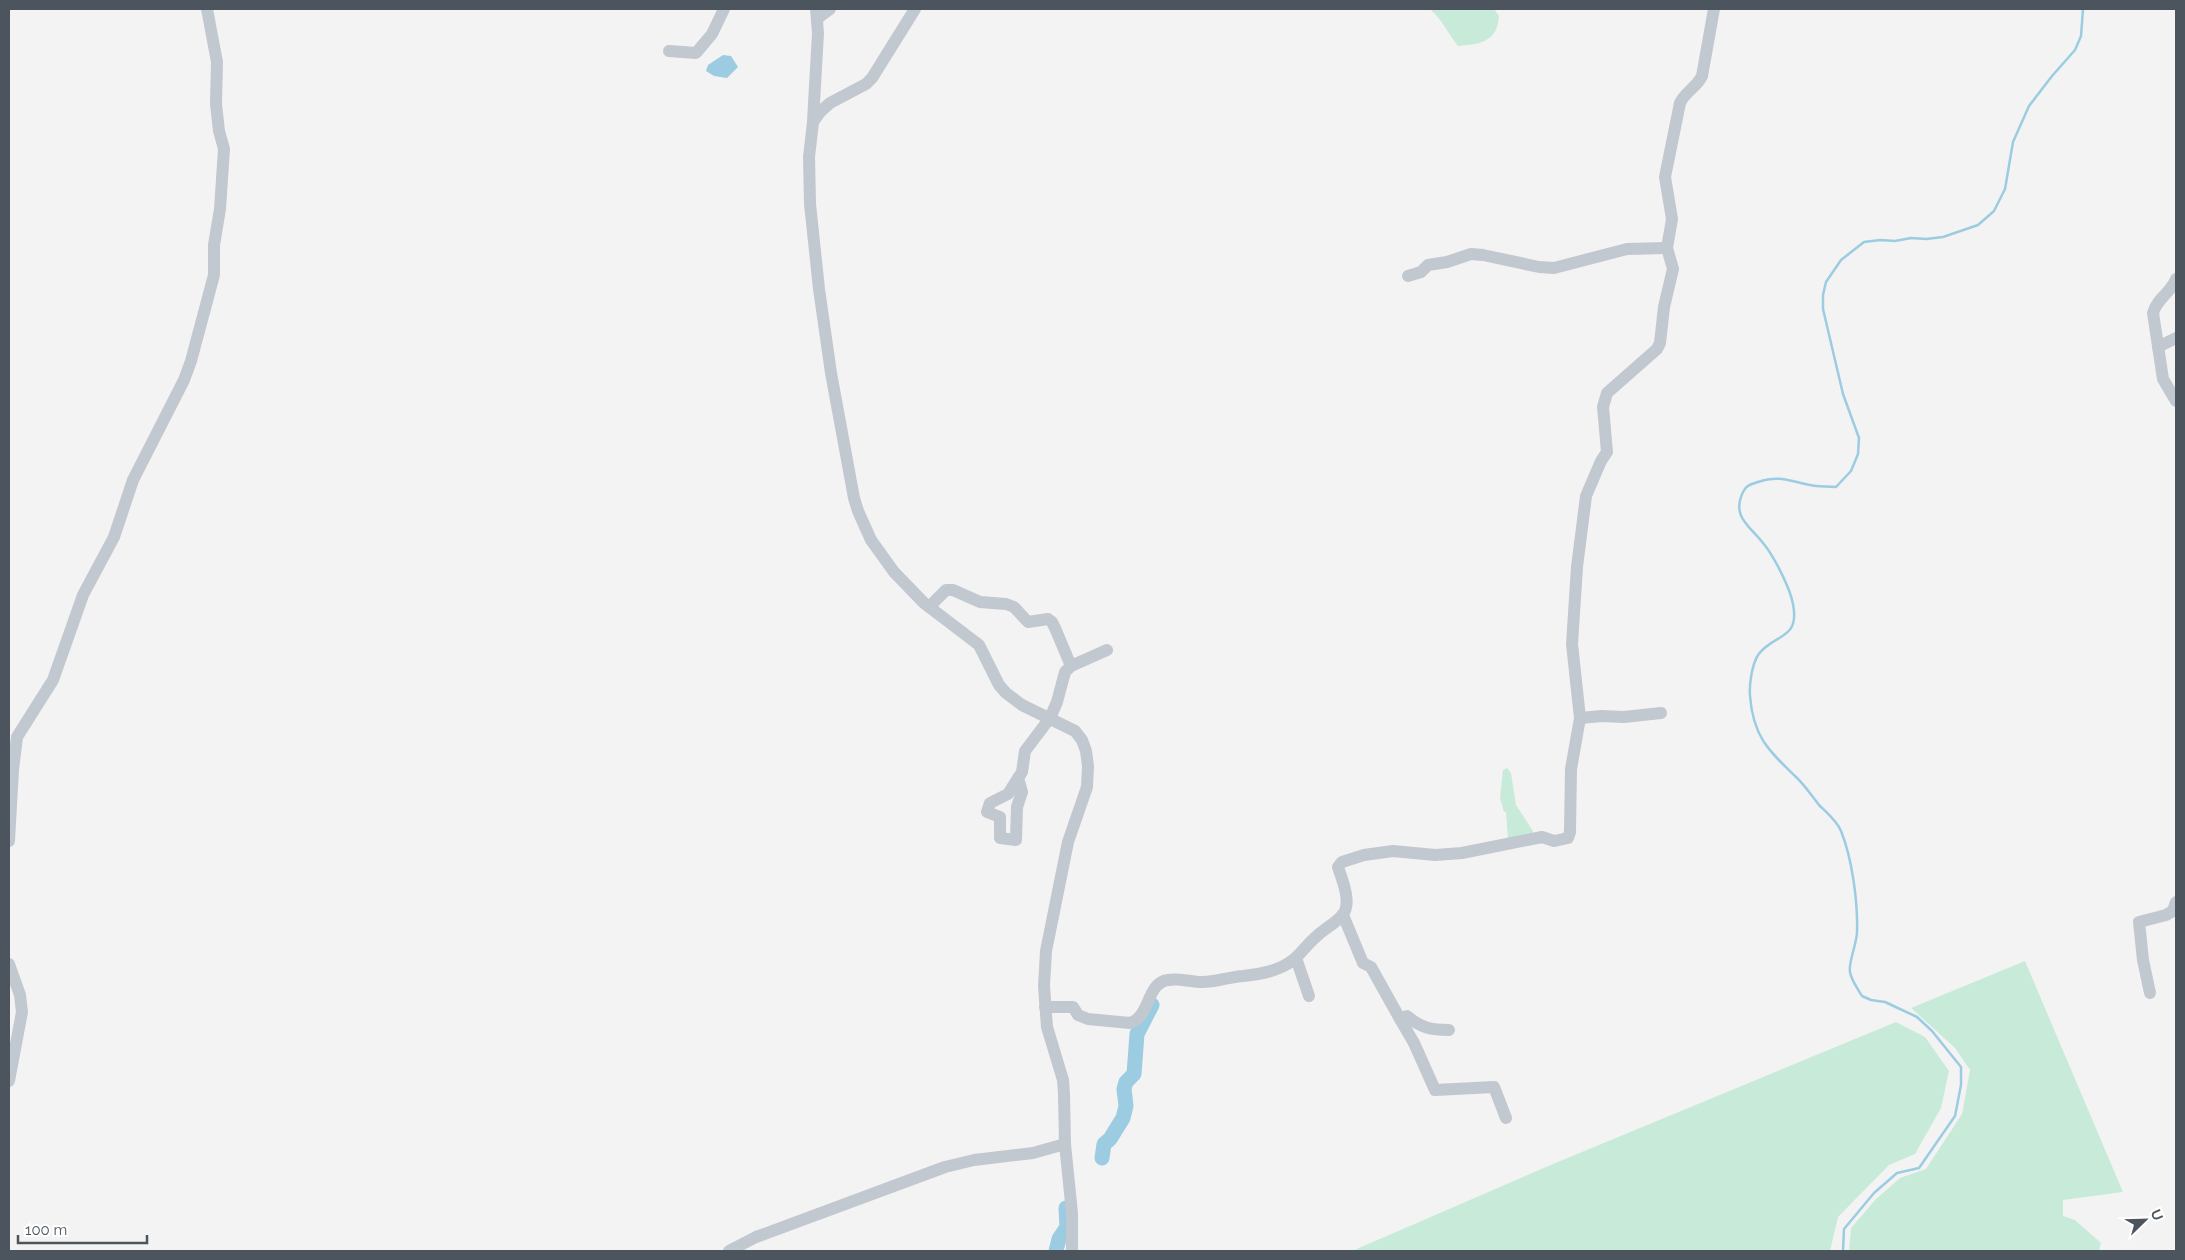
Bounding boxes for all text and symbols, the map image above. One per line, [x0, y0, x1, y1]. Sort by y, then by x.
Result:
north arrow [2120, 1195, 2170, 1245]
text: U [2148, 1207, 2166, 1223]
scale bar [18, 1212, 146, 1244]
text: 100 m [25, 1221, 67, 1239]

